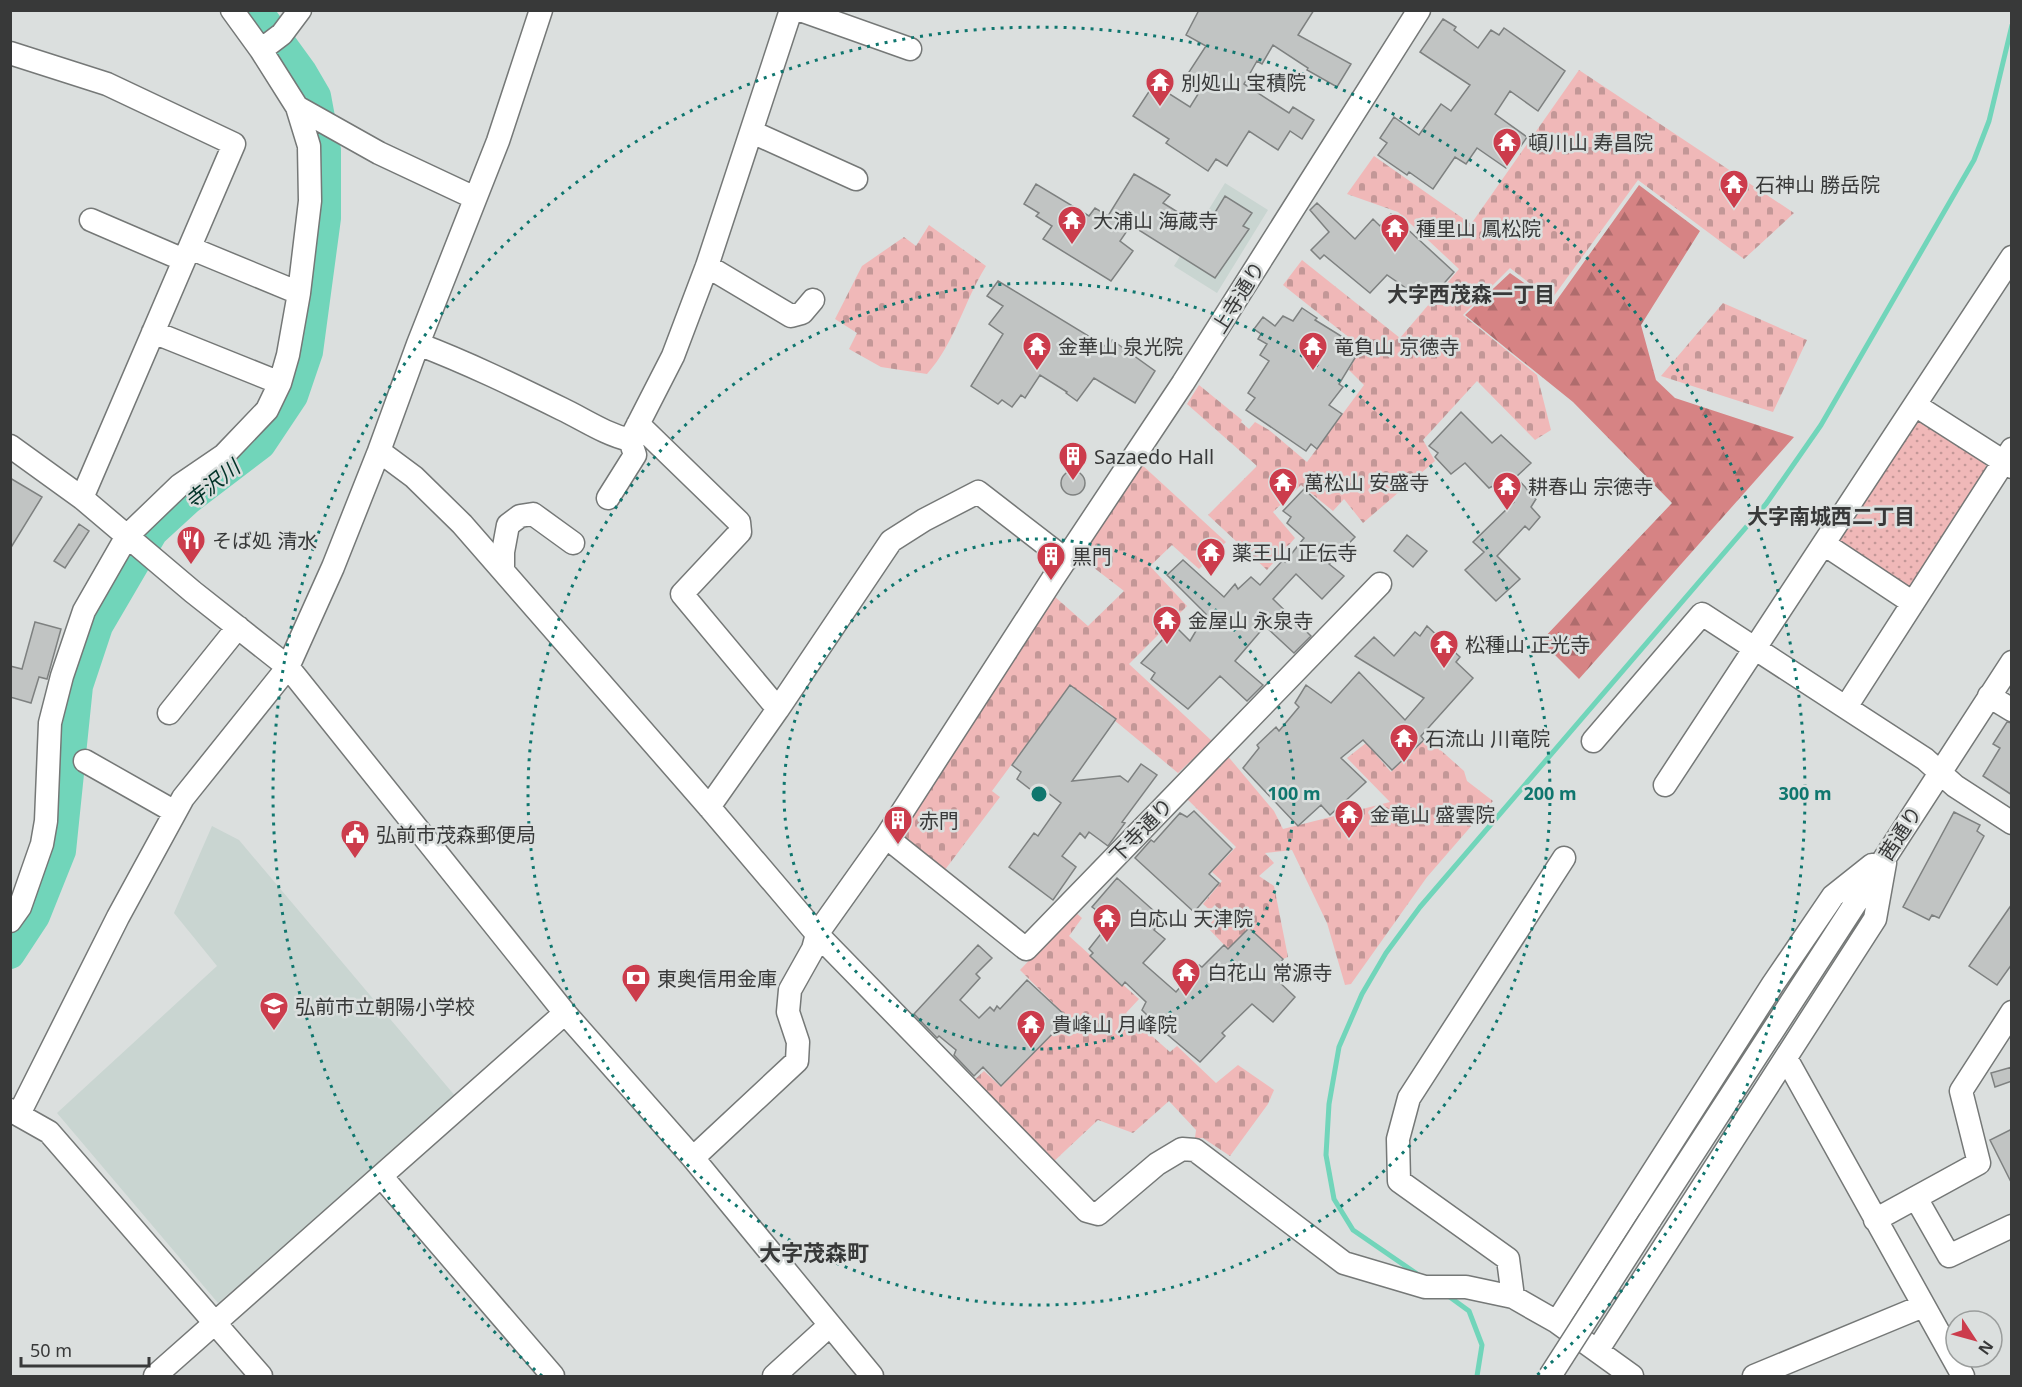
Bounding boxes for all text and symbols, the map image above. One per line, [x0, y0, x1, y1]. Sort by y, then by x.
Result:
temple icon: 別処山 宝積院 [1144, 66, 1176, 108]
place label: 別処山 宝積院 [1181, 69, 1306, 96]
temple icon: 頓川山 寿昌院 [1491, 126, 1523, 168]
place label: 頓川山 寿昌院 [1528, 129, 1653, 156]
temple icon: 石神山 勝岳院 [1718, 168, 1750, 210]
place label: 石神山 勝岳院 [1755, 171, 1880, 198]
temple icon: 大浦山 海蔵寺 [1056, 204, 1088, 246]
place label: 大浦山 海蔵寺 [1093, 207, 1218, 234]
temple icon: 種里山 鳳松院 [1379, 212, 1411, 254]
place label: 種里山 鳳松院 [1416, 215, 1541, 242]
street label: 上寺通り [1205, 256, 1271, 338]
district label: 大字西茂森一丁目 [1387, 280, 1555, 308]
temple icon: 金華山 泉光院 [1021, 330, 1053, 372]
temple icon: 竜負山 京徳寺 [1297, 330, 1329, 372]
place label: 金華山 泉光院 [1058, 333, 1183, 360]
place label: 竜負山 京徳寺 [1334, 333, 1459, 360]
building icon: Sazaedo Hall [1057, 440, 1089, 482]
place label: Sazaedo Hall [1094, 443, 1214, 470]
water label: 寺沢川 [179, 452, 247, 515]
temple icon: 萬松山 安盛寺 [1267, 466, 1299, 508]
place label: 萬松山 安盛寺 [1304, 469, 1429, 496]
temple icon: 耕春山 宗徳寺 [1491, 470, 1523, 512]
place label: 耕春山 宗徳寺 [1528, 473, 1653, 500]
district label: 大字南城西二丁目 [1747, 502, 1915, 530]
restaurant icon: そば処 清水 [175, 524, 207, 566]
place label: そば処 清水 [212, 527, 317, 554]
temple icon: 薬王山 正伝寺 [1195, 536, 1227, 578]
place label: 薬王山 正伝寺 [1232, 539, 1357, 566]
building icon: 黒門 [1035, 540, 1067, 582]
place label: 黒門 [1072, 543, 1112, 570]
temple icon: 金屋山 永泉寺 [1151, 604, 1183, 646]
place label: 金屋山 永泉寺 [1188, 607, 1313, 634]
temple icon: 松種山 正光寺 [1428, 628, 1460, 670]
place label: 松種山 正光寺 [1465, 631, 1590, 658]
temple icon: 石流山 川竜院 [1388, 722, 1420, 764]
place label: 石流山 川竜院 [1425, 725, 1550, 752]
text: 100 m [1267, 781, 1321, 805]
text: 200 m [1523, 781, 1577, 805]
text: 300 m [1778, 781, 1832, 805]
centre of rings [1029, 784, 1049, 804]
street label: 下寺通り [1104, 792, 1178, 868]
temple icon: 金竜山 盛雲院 [1333, 798, 1365, 840]
street label: 茜通り [1872, 800, 1928, 866]
place label: 金竜山 盛雲院 [1370, 801, 1495, 828]
building icon: 赤門 [882, 804, 914, 846]
place label: 赤門 [919, 807, 959, 834]
public building icon: 弘前市茂森郵便局 [339, 818, 371, 860]
place label: 弘前市茂森郵便局 [376, 821, 536, 848]
temple icon: 白応山 天津院 [1091, 902, 1123, 944]
place label: 白応山 天津院 [1128, 905, 1253, 932]
temple icon: 白花山 常源寺 [1170, 956, 1202, 998]
place label: 白花山 常源寺 [1207, 959, 1332, 986]
bank icon: 東奥信用金庫 [620, 962, 652, 1004]
place label: 東奥信用金庫 [657, 965, 777, 992]
school or university icon: 弘前市立朝陽小学校 [258, 990, 290, 1032]
place label: 弘前市立朝陽小学校 [295, 993, 475, 1020]
temple icon: 貴峰山 月峰院 [1015, 1008, 1047, 1050]
place label: 貴峰山 月峰院 [1052, 1011, 1177, 1038]
district label: 大字茂森町 [759, 1237, 869, 1267]
north arrow [1944, 1309, 2004, 1369]
scale bar [21, 1330, 148, 1368]
text: N [1973, 1336, 1999, 1360]
text: 50 m [30, 1338, 72, 1362]

